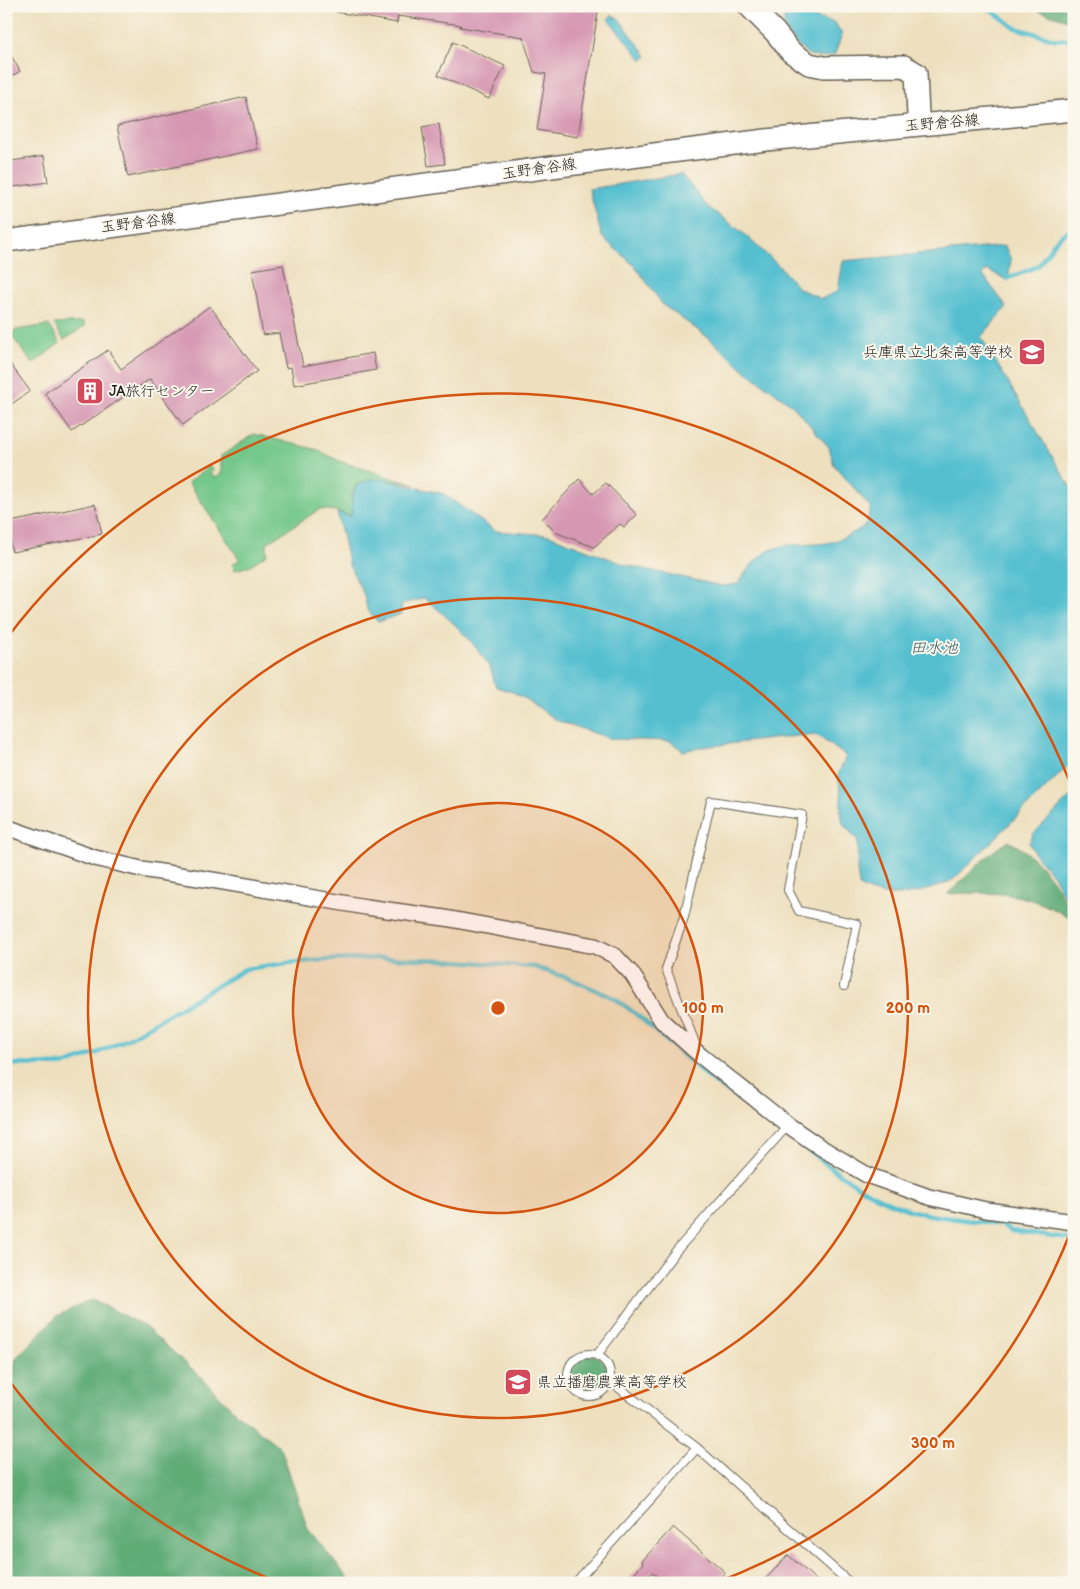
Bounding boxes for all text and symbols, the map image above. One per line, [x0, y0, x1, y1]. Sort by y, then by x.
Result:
street label: 玉野倉谷線 [904, 110, 980, 136]
street label: 玉野倉谷線 [501, 154, 577, 184]
street label: 玉野倉谷線 [100, 209, 176, 237]
school or university icon: 兵庫県立北条高等学校 [1017, 337, 1047, 367]
place label: 兵庫県立北条高等学校 [863, 343, 1013, 362]
building icon: JA旅行センター [75, 376, 105, 406]
place label: JA旅行センター [109, 382, 215, 401]
water label: 田水池 [910, 639, 959, 658]
centre of rings [489, 999, 507, 1017]
text: 100 m [682, 999, 724, 1018]
text: 200 m [886, 999, 930, 1018]
school or university icon: 県立播磨農業高等学校 [503, 1367, 533, 1397]
place label: 県立播磨農業高等学校 [537, 1373, 687, 1392]
text: 300 m [911, 1434, 955, 1453]

